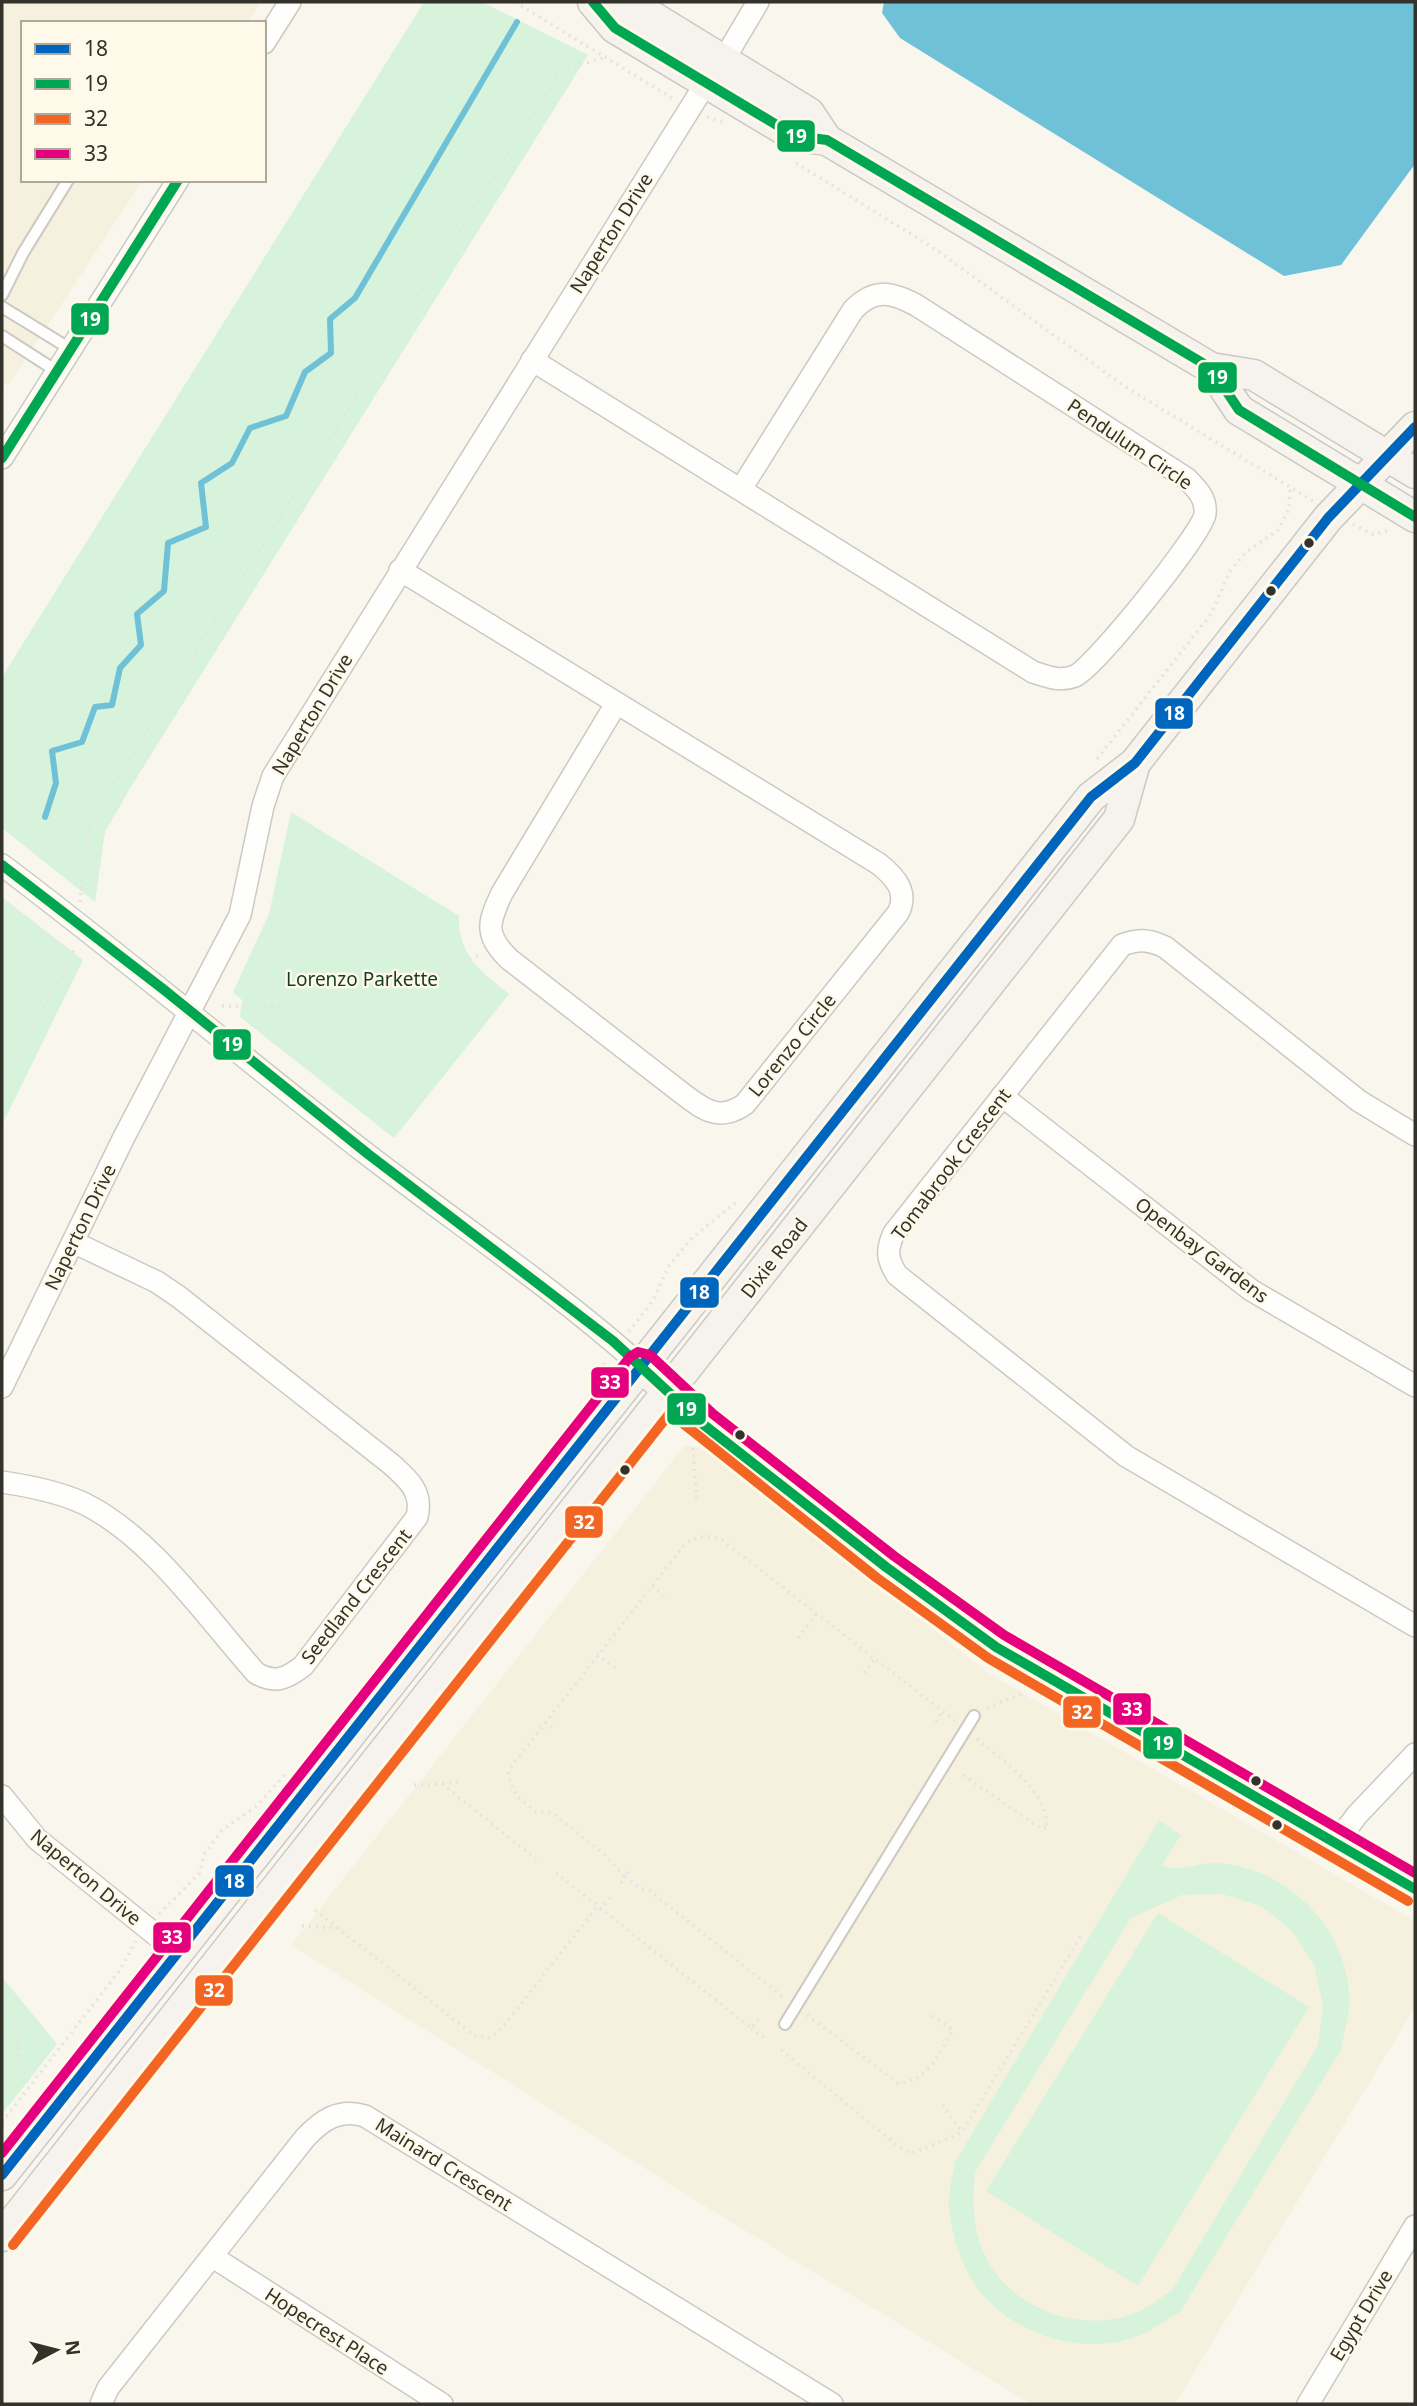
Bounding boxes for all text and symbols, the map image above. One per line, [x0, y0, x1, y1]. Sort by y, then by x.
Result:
legend [21, 21, 266, 182]
text: 18 [84, 34, 108, 62]
text: 19 [84, 69, 108, 97]
text: 32 [84, 104, 108, 132]
line badge: 19 [776, 119, 816, 153]
text: 19 [785, 123, 807, 149]
text: 33 [84, 139, 108, 167]
street label: Naperton Drive [564, 168, 658, 298]
line badge: 19 [70, 302, 110, 336]
text: 19 [79, 306, 101, 332]
line badge: 19 [1197, 361, 1238, 394]
text: 19 [1206, 364, 1228, 390]
street label: Pendulum Circle [1062, 392, 1198, 496]
unlabelled marker [1302, 536, 1316, 550]
unlabelled marker [1264, 584, 1278, 598]
street label: Naperton Drive [265, 648, 359, 780]
line badge: 18 [1154, 697, 1194, 730]
text: 18 [1163, 700, 1185, 726]
park label: Lorenzo Parkette [286, 966, 438, 992]
street label: Lorenzo Circle [742, 988, 842, 1102]
line badge: 19 [212, 1028, 252, 1061]
text: 19 [221, 1031, 243, 1057]
street label: Tomabrook Crescent [885, 1083, 1017, 1245]
street label: Naperton Drive [38, 1160, 122, 1294]
street label: Openbay Gardens [1130, 1191, 1274, 1309]
street label: Dixie Road [734, 1213, 814, 1303]
line badge: 18 [679, 1276, 720, 1309]
text: 18 [688, 1279, 710, 1305]
line badge: 33 [590, 1366, 630, 1399]
text: 33 [599, 1369, 621, 1395]
line badge: 19 [666, 1392, 707, 1426]
text: 19 [675, 1396, 697, 1422]
unlabelled marker [733, 1428, 747, 1442]
unlabelled marker [618, 1463, 632, 1477]
line badge: 32 [564, 1505, 604, 1539]
text: 32 [573, 1509, 595, 1535]
street label: Seedland Crescent [295, 1523, 417, 1669]
line badge: 33 [1112, 1692, 1152, 1726]
line badge: 32 [1062, 1695, 1102, 1729]
text: 33 [1121, 1696, 1143, 1722]
text: 32 [1071, 1699, 1093, 1725]
line badge: 19 [1142, 1726, 1183, 1760]
text: 19 [1152, 1730, 1174, 1756]
unlabelled marker [1249, 1774, 1263, 1788]
unlabelled marker [1270, 1818, 1284, 1832]
street label: Naperton Drive [25, 1823, 147, 1931]
line badge: 18 [214, 1864, 255, 1898]
text: 18 [223, 1868, 245, 1894]
line badge: 33 [152, 1921, 192, 1954]
text: 33 [161, 1924, 183, 1950]
line badge: 32 [194, 1974, 234, 2007]
text: 32 [203, 1977, 225, 2003]
street label: Mainard Crescent [371, 2111, 518, 2217]
street label: Egypt Drive [1323, 2264, 1399, 2366]
street label: Hopecrest Place [260, 2281, 394, 2381]
north arrow [21, 2315, 91, 2385]
text: N [59, 2339, 87, 2357]

